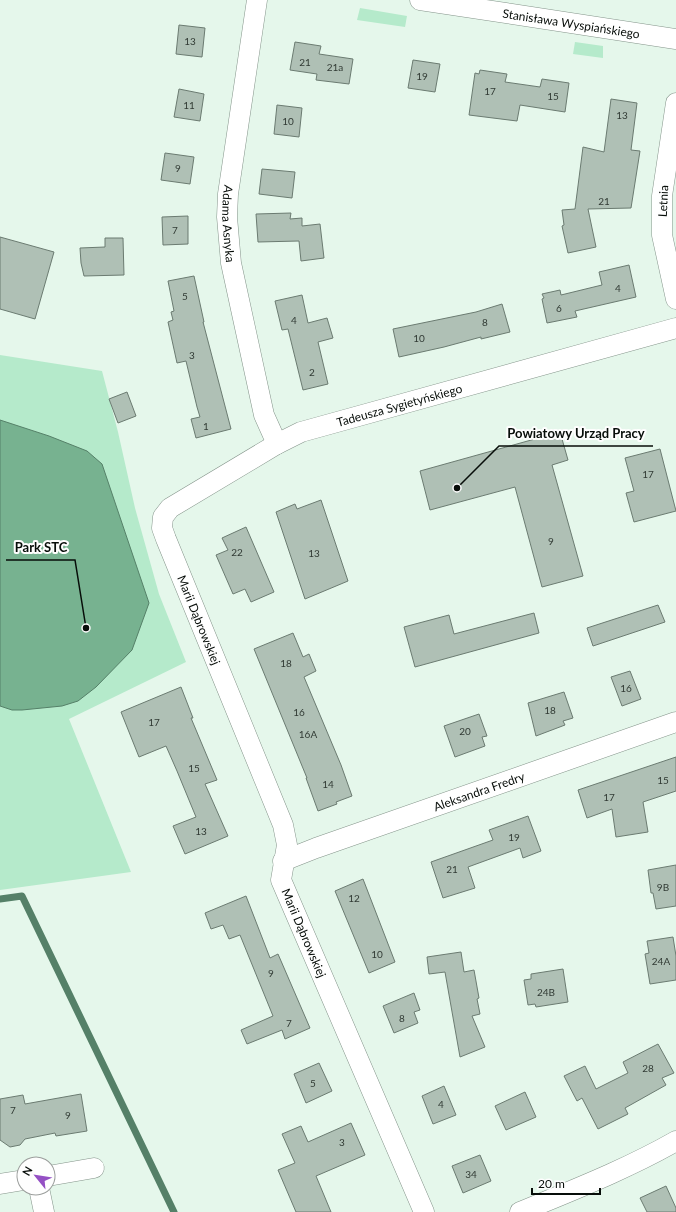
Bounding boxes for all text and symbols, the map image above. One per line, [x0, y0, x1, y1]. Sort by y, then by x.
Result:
street label: Stanisława Wyspiańskiego [502, 5, 641, 41]
house number: 13 [184, 35, 196, 47]
house number: 21 [299, 56, 311, 68]
house number: 21a [327, 61, 343, 73]
house number: 19 [416, 70, 428, 82]
house number: 17 [484, 85, 496, 97]
house number: 15 [547, 90, 559, 102]
house number: 11 [183, 99, 195, 111]
house number: 13 [616, 109, 628, 121]
house number: 10 [282, 115, 294, 127]
house number: 9 [175, 162, 181, 174]
street label: Adama Asnyka [219, 184, 238, 263]
street label: Letnia [655, 185, 671, 217]
house number: 21 [598, 195, 610, 207]
house number: 7 [172, 224, 178, 236]
house number: 4 [615, 282, 621, 294]
house number: 5 [182, 290, 188, 302]
house number: 6 [556, 302, 562, 314]
house number: 4 [291, 314, 297, 326]
house number: 8 [482, 316, 488, 328]
house number: 10 [413, 332, 425, 344]
house number: 3 [189, 349, 195, 361]
house number: 2 [309, 366, 315, 378]
street label: Tadeusza Sygietyńskiego [335, 380, 464, 429]
house number: 1 [203, 420, 209, 432]
callout: Powiatowy Urząd Pracy [499, 421, 653, 446]
text: Powiatowy Urząd Pracy [507, 425, 645, 441]
house number: 17 [642, 468, 654, 480]
callout: Park STC [6, 535, 75, 560]
house number: 9 [548, 535, 554, 547]
text: Park STC [15, 539, 68, 555]
house number: 22 [231, 546, 243, 558]
house number: 13 [308, 547, 320, 559]
street label: Marii Dąbrowskiej [174, 573, 224, 667]
house number: 18 [280, 657, 292, 669]
house number: 16 [620, 682, 632, 694]
house number: 18 [544, 704, 556, 716]
house number: 16 [293, 706, 305, 718]
house number: 17 [148, 716, 160, 728]
house number: 20 [459, 725, 471, 737]
house number: 16A [299, 728, 317, 740]
house number: 15 [188, 762, 200, 774]
street label: Aleksandra Fredry [431, 768, 527, 814]
house number: 15 [657, 774, 669, 786]
house number: 14 [322, 778, 334, 790]
house number: 17 [603, 791, 615, 803]
house number: 13 [195, 825, 207, 837]
house number: 19 [508, 831, 520, 843]
house number: 21 [446, 863, 458, 875]
house number: 9B [657, 881, 669, 893]
street label: Marii Dąbrowskiej [278, 886, 330, 980]
house number: 12 [348, 892, 360, 904]
house number: 10 [371, 948, 383, 960]
house number: 24A [652, 955, 670, 967]
house number: 9 [268, 967, 274, 979]
house number: 24B [537, 986, 555, 998]
house number: 8 [399, 1012, 405, 1024]
house number: 7 [286, 1017, 292, 1029]
house number: 28 [642, 1062, 654, 1074]
house number: 5 [310, 1077, 316, 1089]
house number: 4 [438, 1098, 444, 1110]
house number: 7 [10, 1104, 16, 1116]
house number: 9 [65, 1109, 71, 1121]
house number: 3 [339, 1136, 345, 1148]
north arrow [16, 1156, 56, 1196]
text: N [19, 1164, 35, 1178]
house number: 34 [465, 1168, 477, 1180]
scale bar [532, 1170, 600, 1196]
text: 20 m [538, 1176, 565, 1191]

